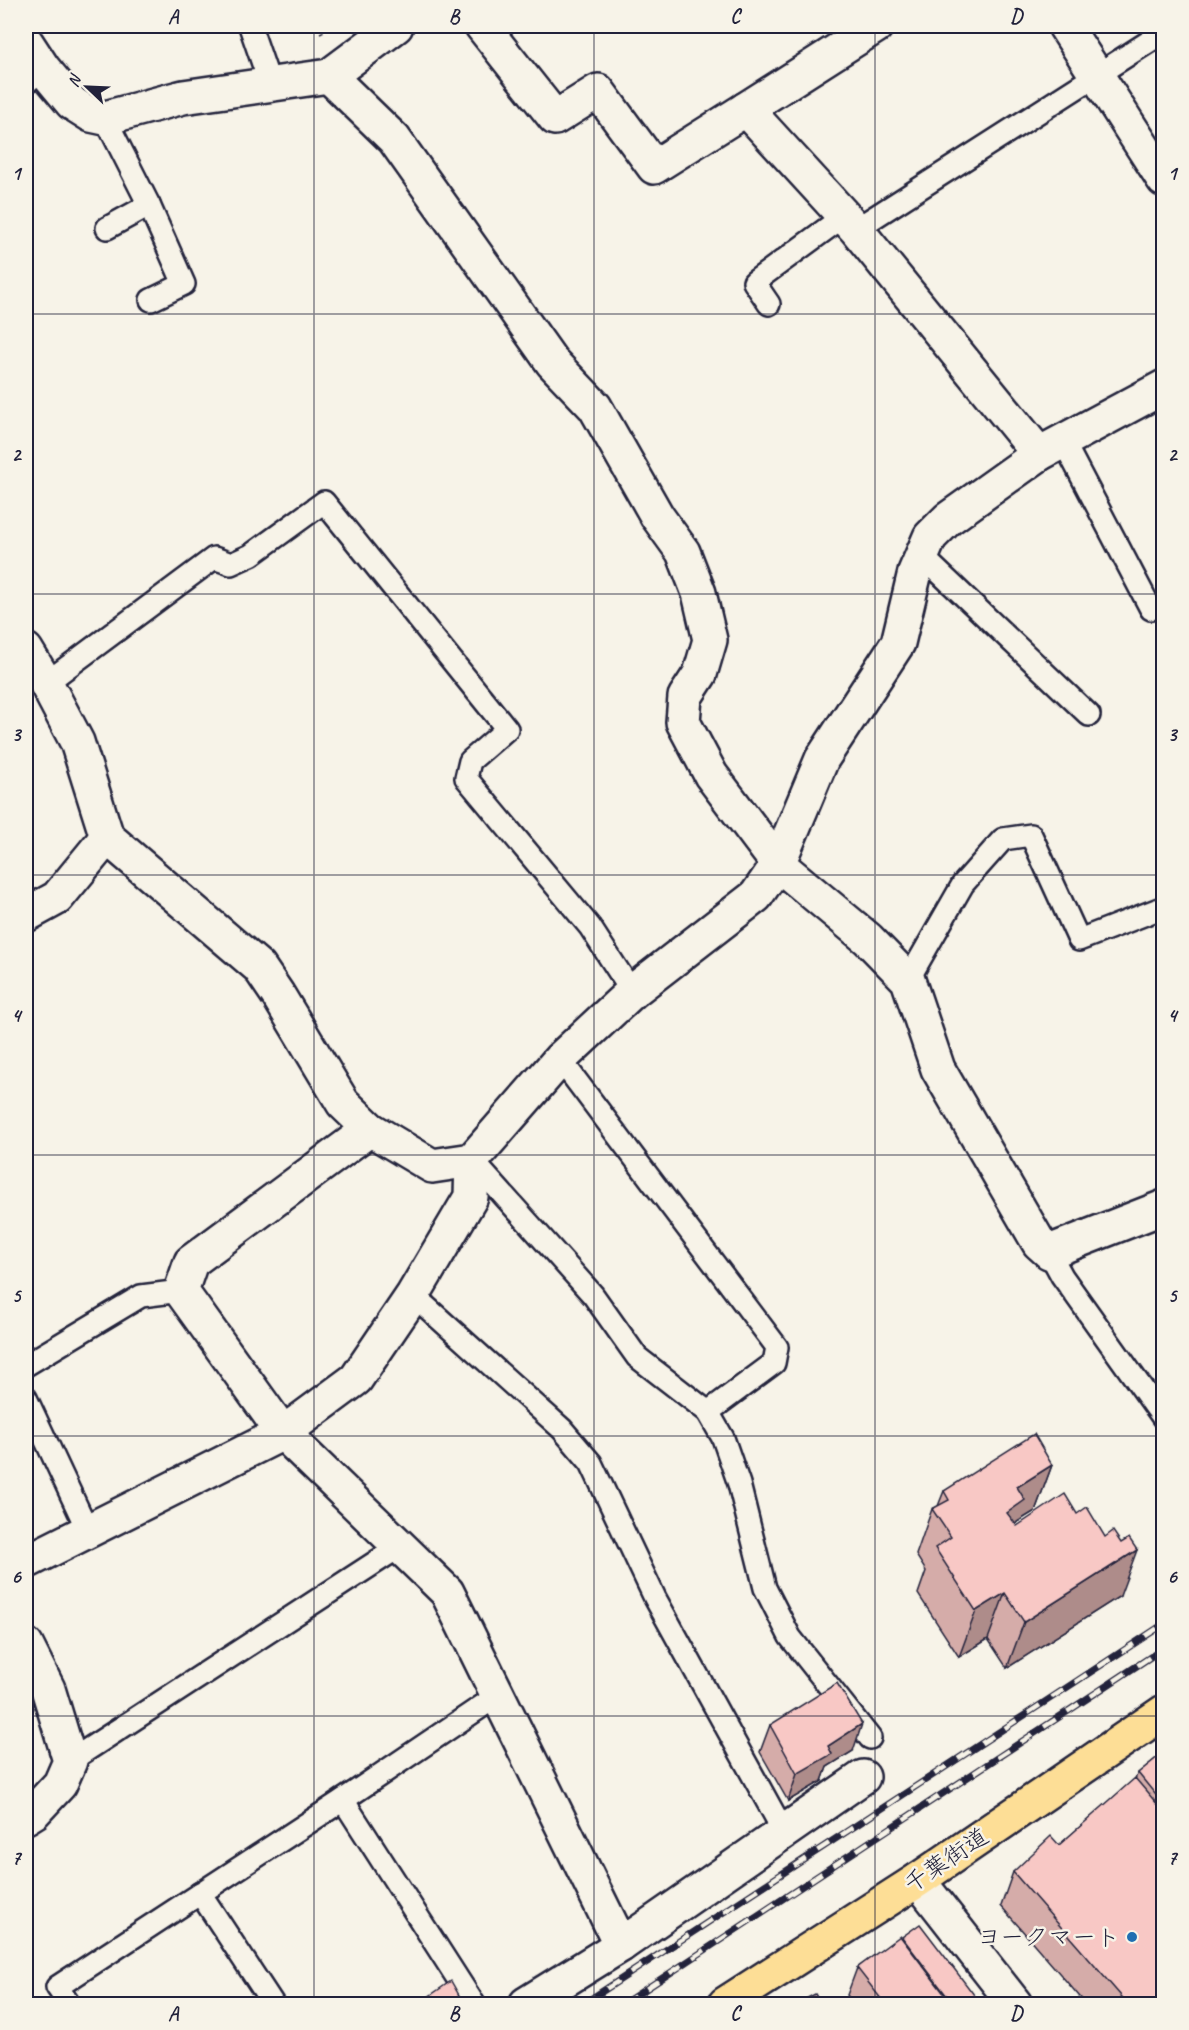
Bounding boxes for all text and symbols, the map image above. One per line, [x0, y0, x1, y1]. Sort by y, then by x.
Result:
text: A [168, 4, 180, 29]
text: B [449, 4, 461, 29]
text: C [730, 4, 742, 29]
text: D [1010, 4, 1024, 29]
north arrow [57, 57, 117, 117]
text: N [63, 70, 86, 90]
text: 1 [12, 161, 23, 186]
text: 1 [1168, 161, 1179, 186]
text: 2 [12, 442, 23, 467]
text: 2 [1168, 442, 1179, 467]
text: 3 [12, 722, 23, 747]
text: 3 [1168, 722, 1179, 747]
text: 4 [12, 1003, 24, 1028]
text: 4 [1168, 1003, 1180, 1028]
text: 5 [12, 1283, 23, 1308]
text: 5 [1168, 1283, 1179, 1308]
text: 6 [11, 1564, 22, 1589]
text: 6 [1167, 1564, 1178, 1589]
street label: 千葉街道 [898, 1821, 994, 1899]
text: 7 [12, 1845, 23, 1870]
text: 7 [1168, 1845, 1179, 1870]
place label: ヨークマート [977, 1922, 1120, 1952]
marker: ヨークマート [1125, 1930, 1139, 1944]
text: A [168, 2001, 180, 2026]
text: B [449, 2001, 461, 2026]
text: C [730, 2001, 742, 2026]
text: D [1010, 2001, 1024, 2026]

